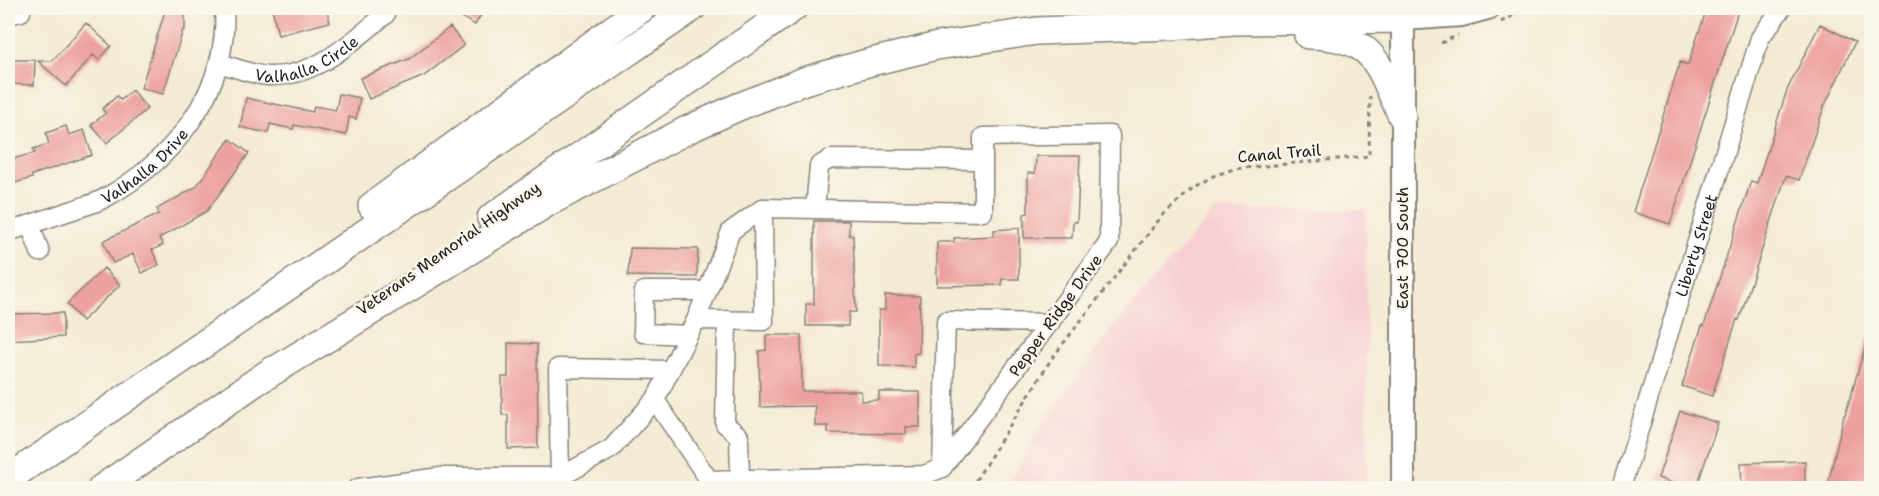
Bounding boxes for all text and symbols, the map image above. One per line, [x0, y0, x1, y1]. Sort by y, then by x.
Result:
street label: Valhalla Circle [253, 31, 363, 87]
street label: Valhalla Drive [98, 124, 193, 209]
street label: Canal Trail [1236, 139, 1322, 168]
street label: Veterans Memorial Highway [352, 177, 544, 320]
street label: East 700 South [1392, 187, 1413, 309]
street label: Liberty Street [1671, 192, 1722, 299]
street label: Pepper Ridge Drive [1004, 250, 1107, 381]

